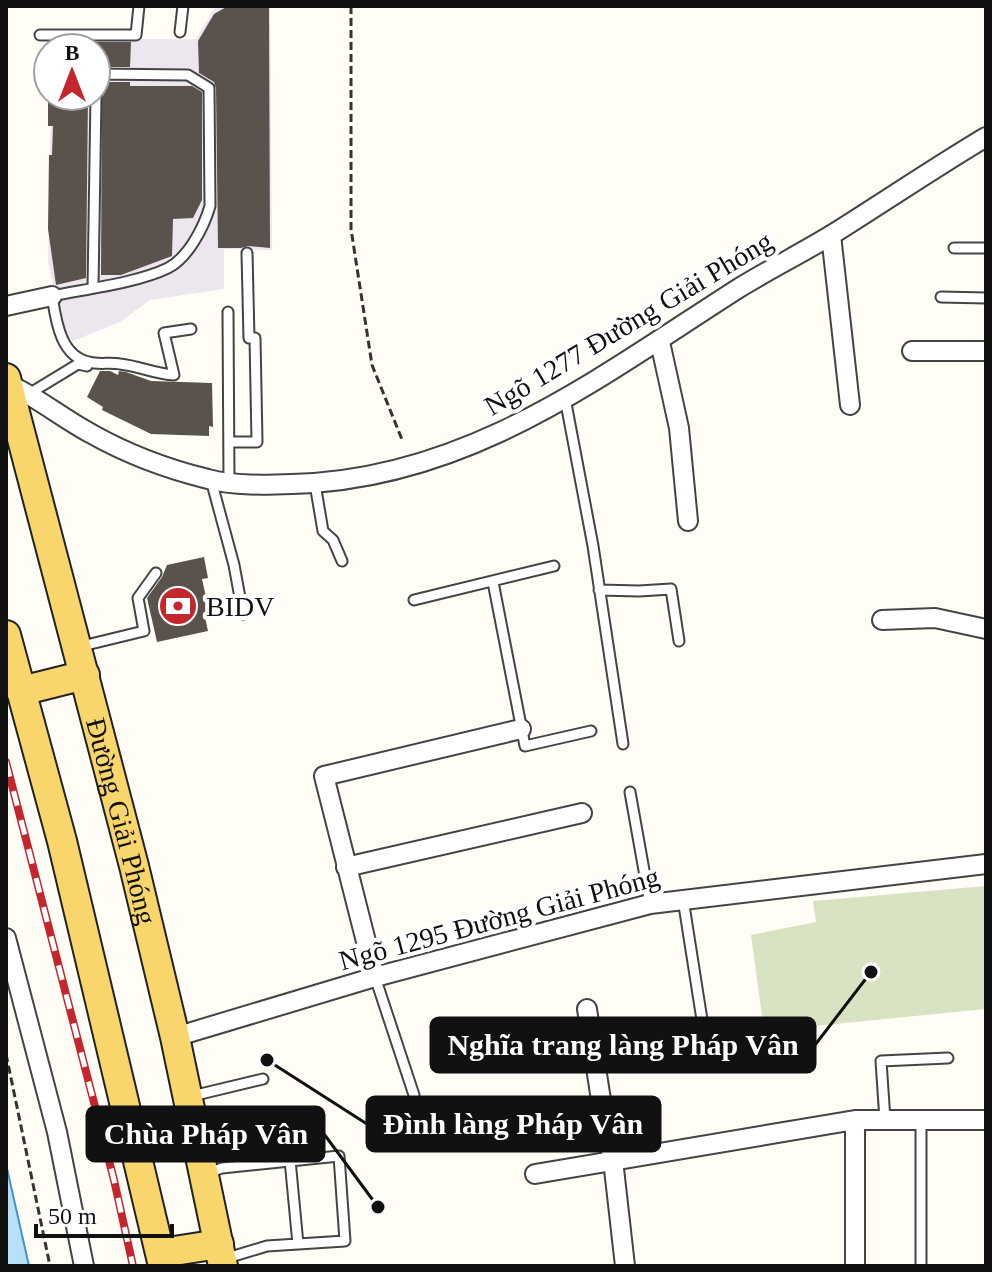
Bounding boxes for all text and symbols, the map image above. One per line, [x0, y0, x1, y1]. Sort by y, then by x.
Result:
north arrow [32, 32, 112, 112]
text: B [65, 40, 80, 65]
street label: Ngõ 1277 Đường Giải Phóng [479, 225, 778, 422]
bank icon: BIDV [157, 585, 199, 627]
place label: BIDV [206, 591, 274, 622]
street label: Đường Giải Phóng [80, 715, 162, 928]
street label: Ngõ 1295 Đường Giải Phóng [336, 861, 663, 976]
callout: Nghĩa trang làng Pháp Vân [431, 1018, 815, 1072]
text: Nghĩa trang làng Pháp Vân [447, 1028, 799, 1061]
callout: Đình làng Pháp Vân [367, 1097, 660, 1151]
callout: Chùa Pháp Vân [87, 1107, 324, 1161]
text: Đình làng Pháp Vân [383, 1107, 644, 1140]
text: Chùa Pháp Vân [104, 1117, 309, 1150]
scale bar [36, 1188, 172, 1238]
text: 50 m [48, 1203, 97, 1229]

